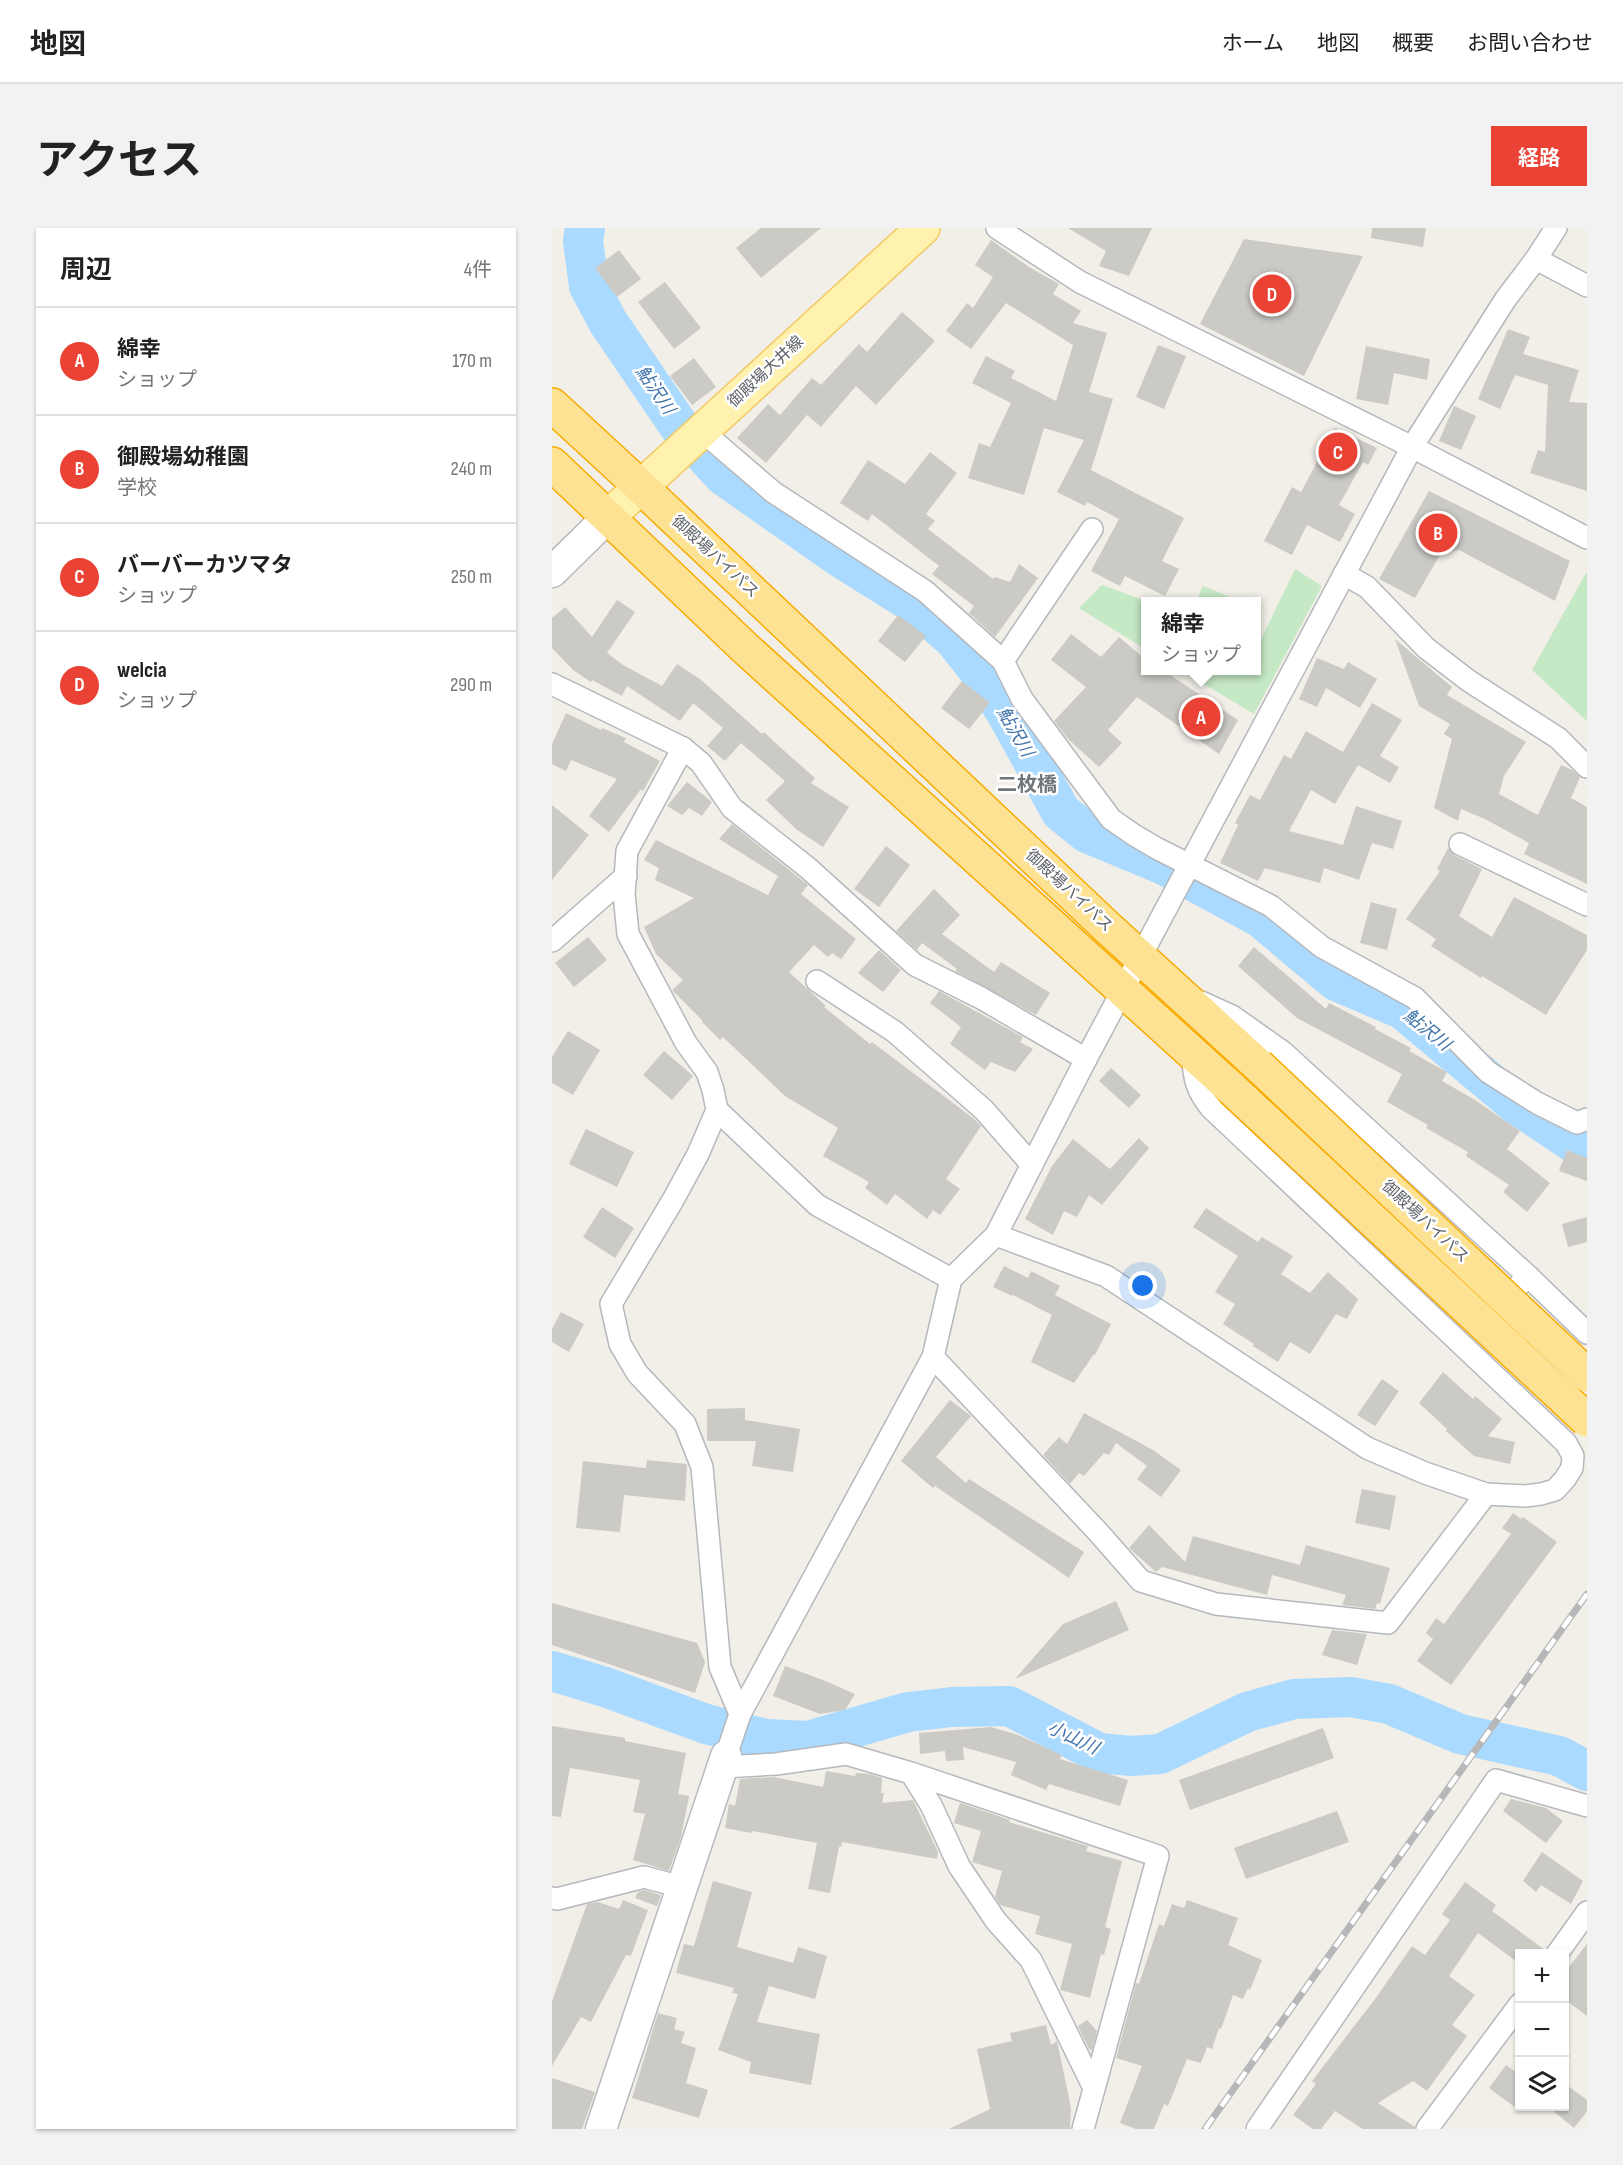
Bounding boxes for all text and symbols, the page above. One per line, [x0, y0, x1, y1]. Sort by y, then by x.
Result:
text: 地図 [30, 28, 86, 61]
text: ホーム [1222, 31, 1284, 56]
text: 地図 [1317, 31, 1359, 56]
text: 概要 [1392, 31, 1434, 56]
text: お問い合わせ [1467, 31, 1593, 56]
button: 経路 [1491, 126, 1587, 186]
text: アクセス [36, 136, 202, 187]
text: 周辺 [60, 255, 112, 286]
text: 4件 [464, 258, 492, 282]
pin: D [1252, 272, 1292, 316]
street label: 御殿場大井線 [724, 332, 808, 412]
text: 綿幸 [117, 336, 161, 363]
text: A [75, 349, 84, 373]
text: 170 m [452, 349, 492, 373]
water label: 鮎沢川 [631, 362, 680, 420]
text: ショップ [117, 368, 197, 392]
pin: C [1318, 430, 1358, 474]
text: 御殿場幼稚園 [117, 444, 249, 471]
text: B [75, 457, 84, 481]
text: 240 m [451, 457, 492, 481]
text: 学校 [117, 476, 157, 500]
pin: B [1418, 510, 1458, 556]
street label: 御殿場バイパス [668, 512, 762, 602]
text: バーバーカツマタ [117, 552, 293, 579]
text: C [74, 565, 85, 589]
text: 250 m [451, 565, 492, 589]
text: ショップ [117, 584, 197, 608]
popup [1141, 597, 1261, 675]
text: 綿幸 [1161, 611, 1205, 638]
text: ショップ [1161, 643, 1241, 667]
text: welcia [117, 657, 167, 684]
text: D [74, 673, 85, 697]
text: 290 m [450, 673, 492, 697]
text: ショップ [117, 689, 197, 713]
pin: A [1182, 694, 1220, 740]
water label: 鮎沢川 [992, 703, 1039, 762]
district label: 二枚橋 [997, 773, 1057, 797]
street label: 御殿場バイパス [1022, 846, 1116, 936]
water label: 鮎沢川 [1399, 1005, 1456, 1056]
street label: 御殿場バイパス [1378, 1177, 1472, 1267]
your location [1128, 1271, 1157, 1300]
water label: 小山川 [1044, 1717, 1104, 1760]
map controls [1515, 1949, 1569, 2111]
button: + [1515, 1949, 1569, 2003]
button: − [1515, 2003, 1569, 2057]
button: layers [1515, 2057, 1569, 2111]

